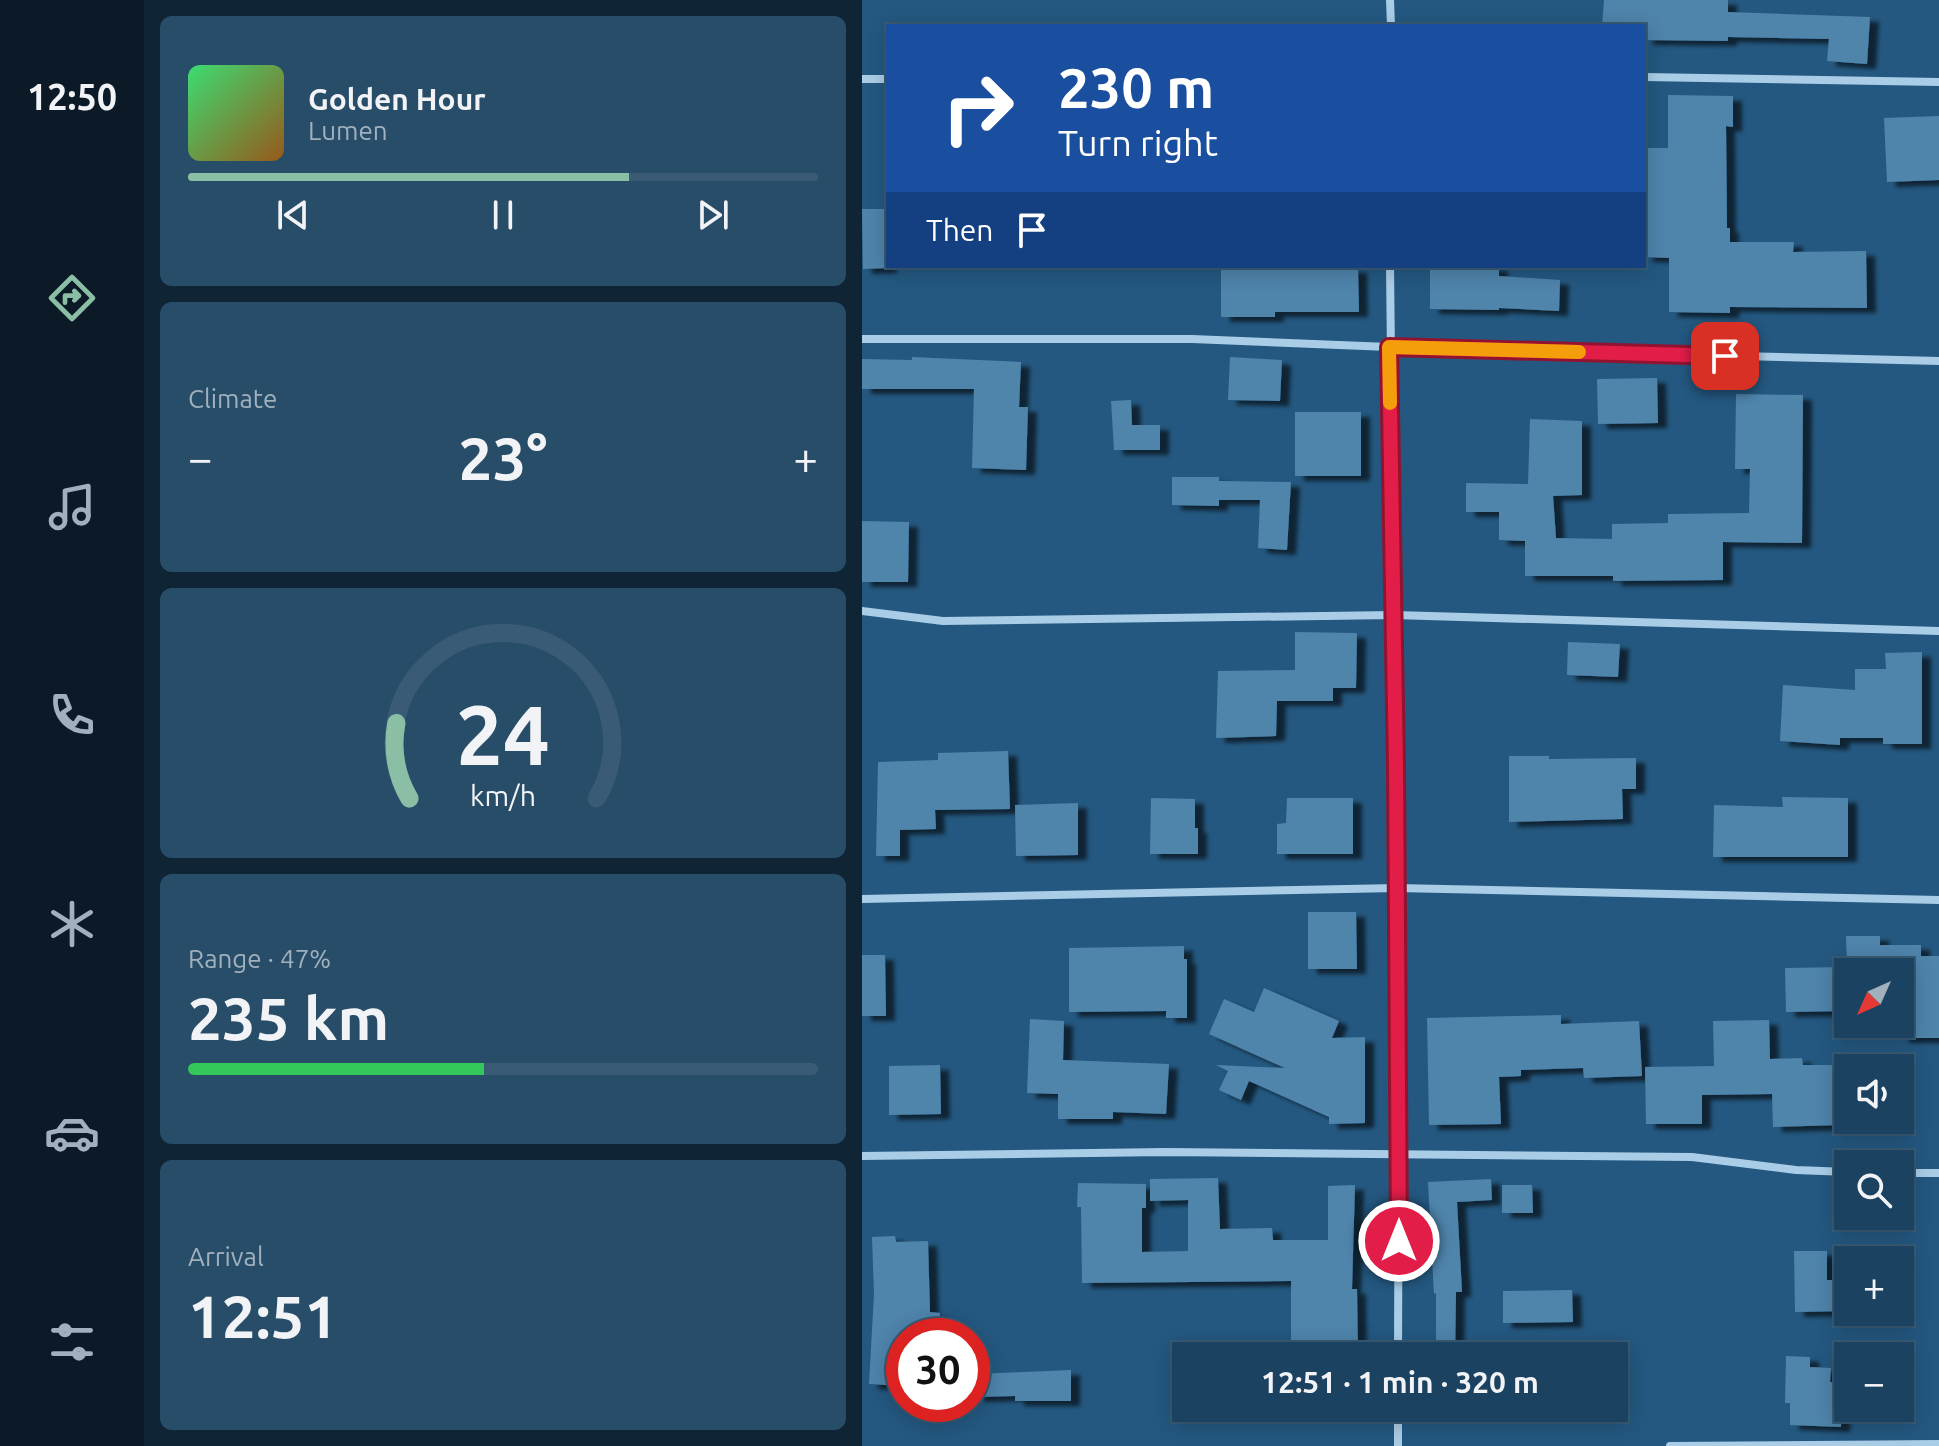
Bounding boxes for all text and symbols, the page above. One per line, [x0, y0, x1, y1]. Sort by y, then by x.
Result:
icon: right [926, 56, 1030, 160]
text: 230 m [1058, 56, 1214, 119]
text: 12:50 [27, 76, 117, 117]
text: Golden Hour [308, 82, 486, 116]
text: Lumen [308, 116, 388, 145]
text: Turn right [1058, 122, 1218, 163]
icon: previous [271, 193, 315, 237]
icon: pause [481, 193, 525, 237]
icon: next [691, 193, 735, 237]
icon: arrive [1010, 208, 1054, 252]
text: Then [926, 213, 994, 247]
icon: directions [44, 270, 100, 326]
pin [1691, 322, 1759, 390]
icon: arrive [1703, 334, 1747, 378]
text: Climate [188, 384, 277, 413]
text: 23° [459, 424, 547, 491]
text: − [188, 433, 213, 482]
text: + [793, 433, 818, 482]
icon: music [44, 479, 100, 535]
icon: phone [44, 687, 100, 743]
text: 24 [456, 687, 550, 781]
text: km/h [470, 779, 536, 811]
icon: climate [44, 896, 100, 952]
text: Range · 47% [188, 944, 331, 973]
north arrow [1834, 958, 1914, 1038]
map controls [1834, 958, 1914, 1422]
text: 235 km [188, 984, 389, 1051]
button: sound [1834, 1054, 1914, 1134]
icon: car [44, 1105, 100, 1161]
button: search [1834, 1150, 1914, 1230]
position arrow [1357, 1199, 1441, 1283]
text: Arrival [188, 1242, 264, 1271]
button: + [1834, 1246, 1914, 1326]
text: 12:51 [188, 1282, 338, 1349]
icon: filters [44, 1314, 100, 1370]
speed limit sign: 30 [886, 1318, 990, 1422]
button: − [1834, 1342, 1914, 1422]
text: 12:51 · 1 min · 320 m [1261, 1365, 1539, 1399]

